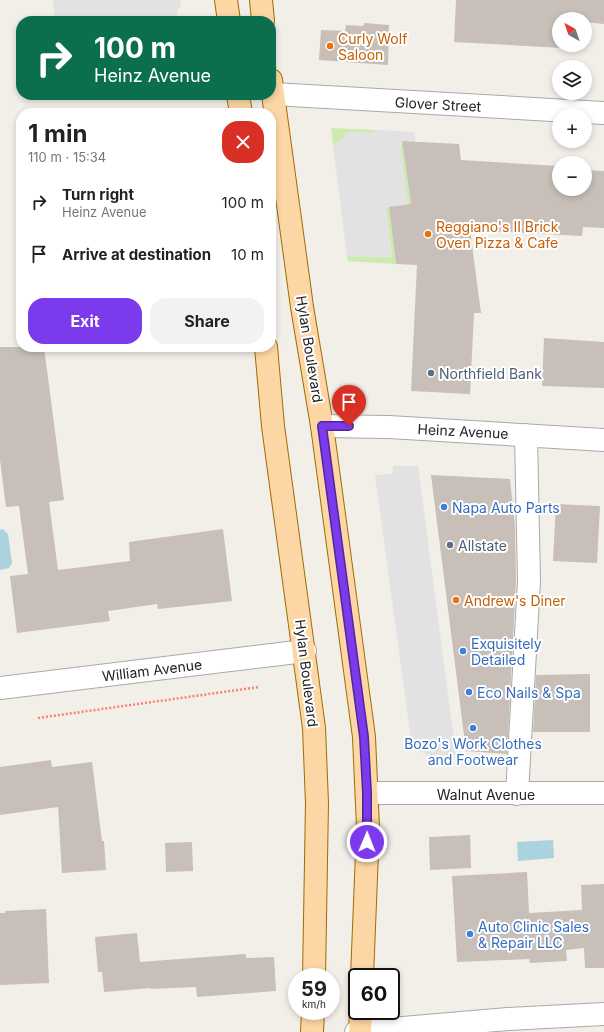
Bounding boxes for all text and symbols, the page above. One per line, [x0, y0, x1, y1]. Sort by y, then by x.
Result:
north arrow [552, 12, 592, 52]
map controls [552, 12, 592, 196]
place label: Curly Wolf Saloon [338, 30, 407, 63]
text: 100 m [94, 31, 176, 65]
icon: right [28, 32, 80, 84]
marker: Curly Wolf Saloon [325, 41, 335, 51]
button: layers [552, 60, 592, 100]
text: Heinz Avenue [94, 65, 211, 86]
street label: Glover Street [394, 93, 482, 115]
button: + [552, 108, 592, 148]
text: 1 min [28, 119, 87, 148]
button: close [222, 121, 264, 163]
text: 110 m · 15:34 [28, 149, 106, 165]
button: − [552, 156, 592, 196]
text: Turn right [62, 185, 134, 204]
icon: right [28, 191, 50, 213]
text: 100 m [222, 193, 264, 212]
text: Heinz Avenue [62, 204, 147, 220]
place label: Reggiano's II Brick Oven Pizza & Cafe [436, 218, 559, 251]
marker: Reggiano's II Brick Oven Pizza & Cafe [423, 229, 433, 239]
icon: arrive [28, 243, 50, 265]
text: Arrive at destination [62, 245, 211, 264]
text: 10 m [231, 245, 264, 264]
street label: Hylan Boulevard [293, 294, 327, 404]
button: Exit [28, 298, 142, 344]
button: Share [150, 298, 264, 344]
place label: Northfield Bank [439, 365, 542, 382]
marker: Northfield Bank [426, 368, 436, 378]
pin [332, 385, 366, 426]
icon: arrive [338, 391, 360, 413]
street label: Heinz Avenue [417, 420, 509, 442]
place label: Napa Auto Parts [452, 499, 560, 516]
marker: Napa Auto Parts [439, 502, 449, 512]
place label: Allstate [458, 537, 507, 554]
marker: Allstate [445, 540, 455, 550]
place label: Andrew's Diner [464, 592, 566, 609]
marker: Andrew's Diner [451, 595, 461, 605]
street label: Hylan Boulevard [292, 618, 322, 728]
place label: Exquisitely Detailed [471, 635, 542, 668]
marker: Exquisitely Detailed [458, 646, 468, 656]
street label: William Avenue [101, 655, 203, 685]
place label: Eco Nails & Spa [477, 684, 581, 701]
marker: Eco Nails & Spa [464, 687, 474, 697]
marker: Bozo's Work Clothes and Footwear [468, 723, 478, 733]
place label: Bozo's Work Clothes and Footwear [404, 735, 542, 768]
street label: Walnut Avenue [437, 786, 535, 803]
position arrow [346, 821, 388, 863]
place label: Auto Clinic Sales & Repair LLC [478, 918, 589, 951]
marker: Auto Clinic Sales & Repair LLC [465, 929, 475, 939]
speed limit sign: 60 [348, 968, 400, 1020]
text: 59 [301, 977, 327, 1001]
text: km/h [302, 998, 326, 1010]

